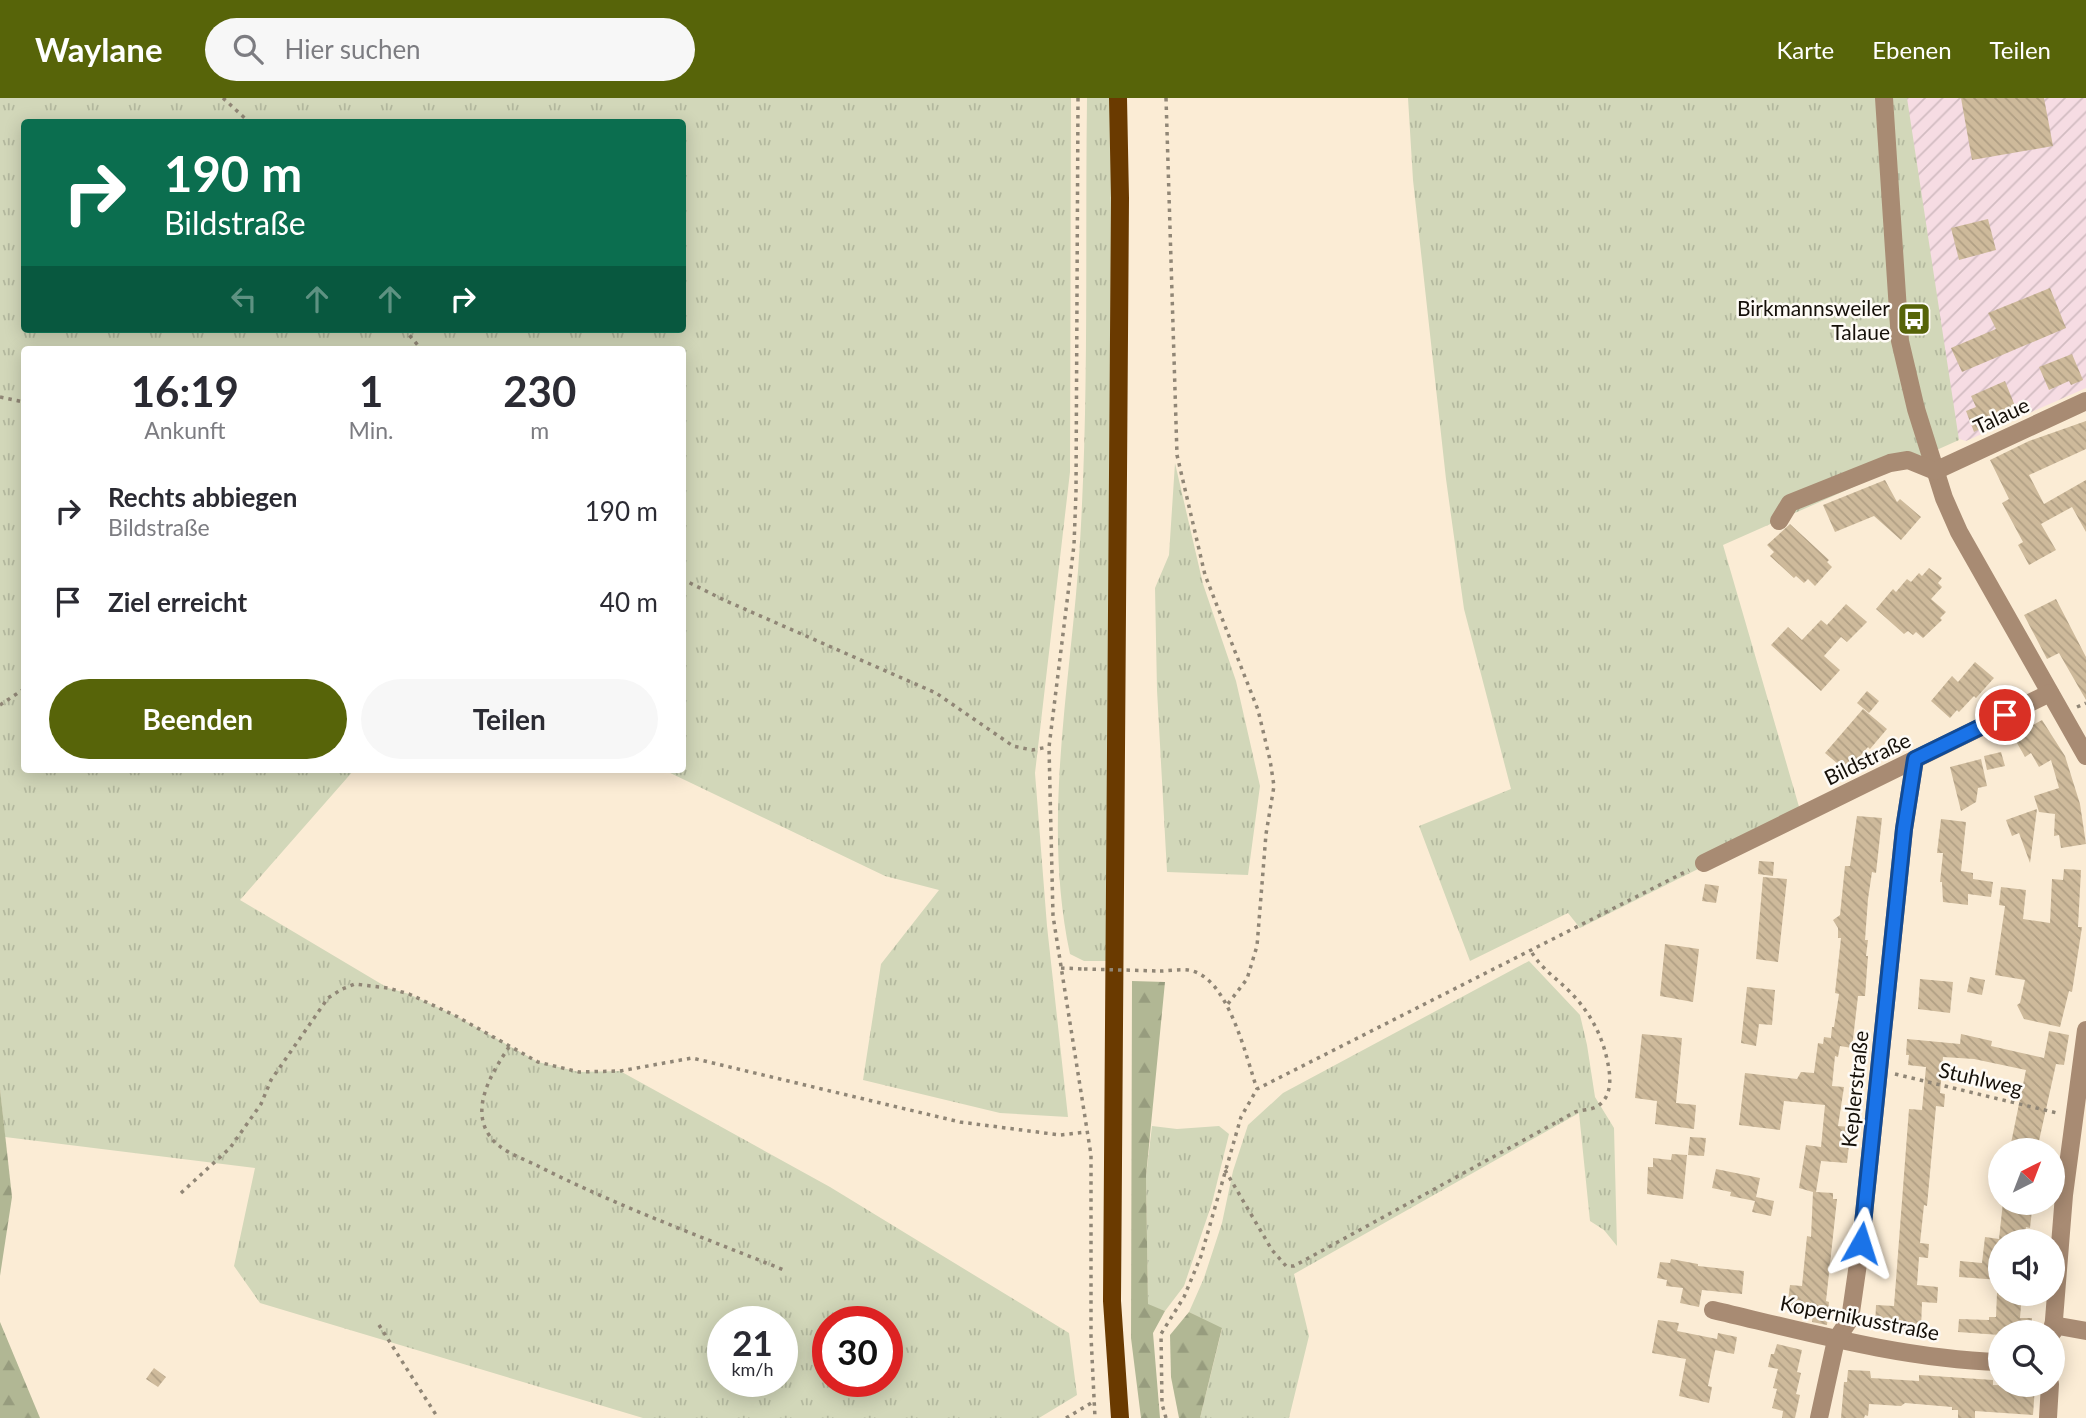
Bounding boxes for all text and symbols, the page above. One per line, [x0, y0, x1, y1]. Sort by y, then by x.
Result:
search box [205, 18, 695, 81]
text: Waylane [35, 29, 163, 69]
icon: search [229, 30, 267, 68]
text: Hier suchen [285, 33, 421, 65]
text: Karte [1777, 35, 1834, 64]
text: Ebenen [1872, 35, 1952, 64]
text: Teilen [1990, 35, 2051, 64]
text: 190 m [164, 144, 302, 202]
icon: right [49, 147, 140, 238]
text: Bildstraße [164, 203, 306, 242]
icon: left [225, 280, 263, 318]
icon: ahead [298, 280, 336, 318]
icon: ahead [371, 280, 409, 318]
icon: right [444, 280, 482, 318]
place label: Birkmannsweiler Talaue [1737, 295, 1890, 344]
bus stop icon: Birkmannsweiler Talaue [1895, 300, 1933, 338]
text: 16:19 [131, 366, 239, 416]
text: 1 [359, 366, 383, 416]
text: 230 [503, 366, 576, 416]
street label: Talaue [1969, 391, 2033, 439]
text: Ankunft [144, 416, 225, 444]
text: Min. [349, 416, 394, 444]
text: m [530, 416, 549, 444]
text: Rechts abbiegen [108, 481, 297, 513]
icon: right [49, 492, 87, 530]
text: 190 m [585, 495, 658, 527]
text: Bildstraße [108, 513, 210, 541]
icon: arrive [49, 583, 87, 621]
text: Ziel erreicht [108, 586, 247, 618]
text: 40 m [600, 586, 658, 618]
button: Beenden [49, 679, 347, 759]
button: Teilen [361, 679, 658, 759]
pin [1975, 685, 2035, 745]
icon: arrive [1986, 696, 2024, 734]
street label: Bildstraße [1820, 726, 1914, 790]
street label: Keplerstraße [1835, 1029, 1873, 1149]
street label: Stuhlweg [1937, 1056, 2025, 1100]
north arrow [1988, 1138, 2065, 1214]
map controls [1988, 1138, 2065, 1397]
position arrow [1824, 1206, 1898, 1280]
button: sound [1988, 1229, 2065, 1306]
street label: Kopernikusstraße [1778, 1289, 1942, 1345]
speed limit sign: 30 [812, 1306, 903, 1397]
button: search [1988, 1320, 2065, 1397]
text: 21 [732, 1321, 773, 1363]
text: km/h [731, 1358, 774, 1380]

